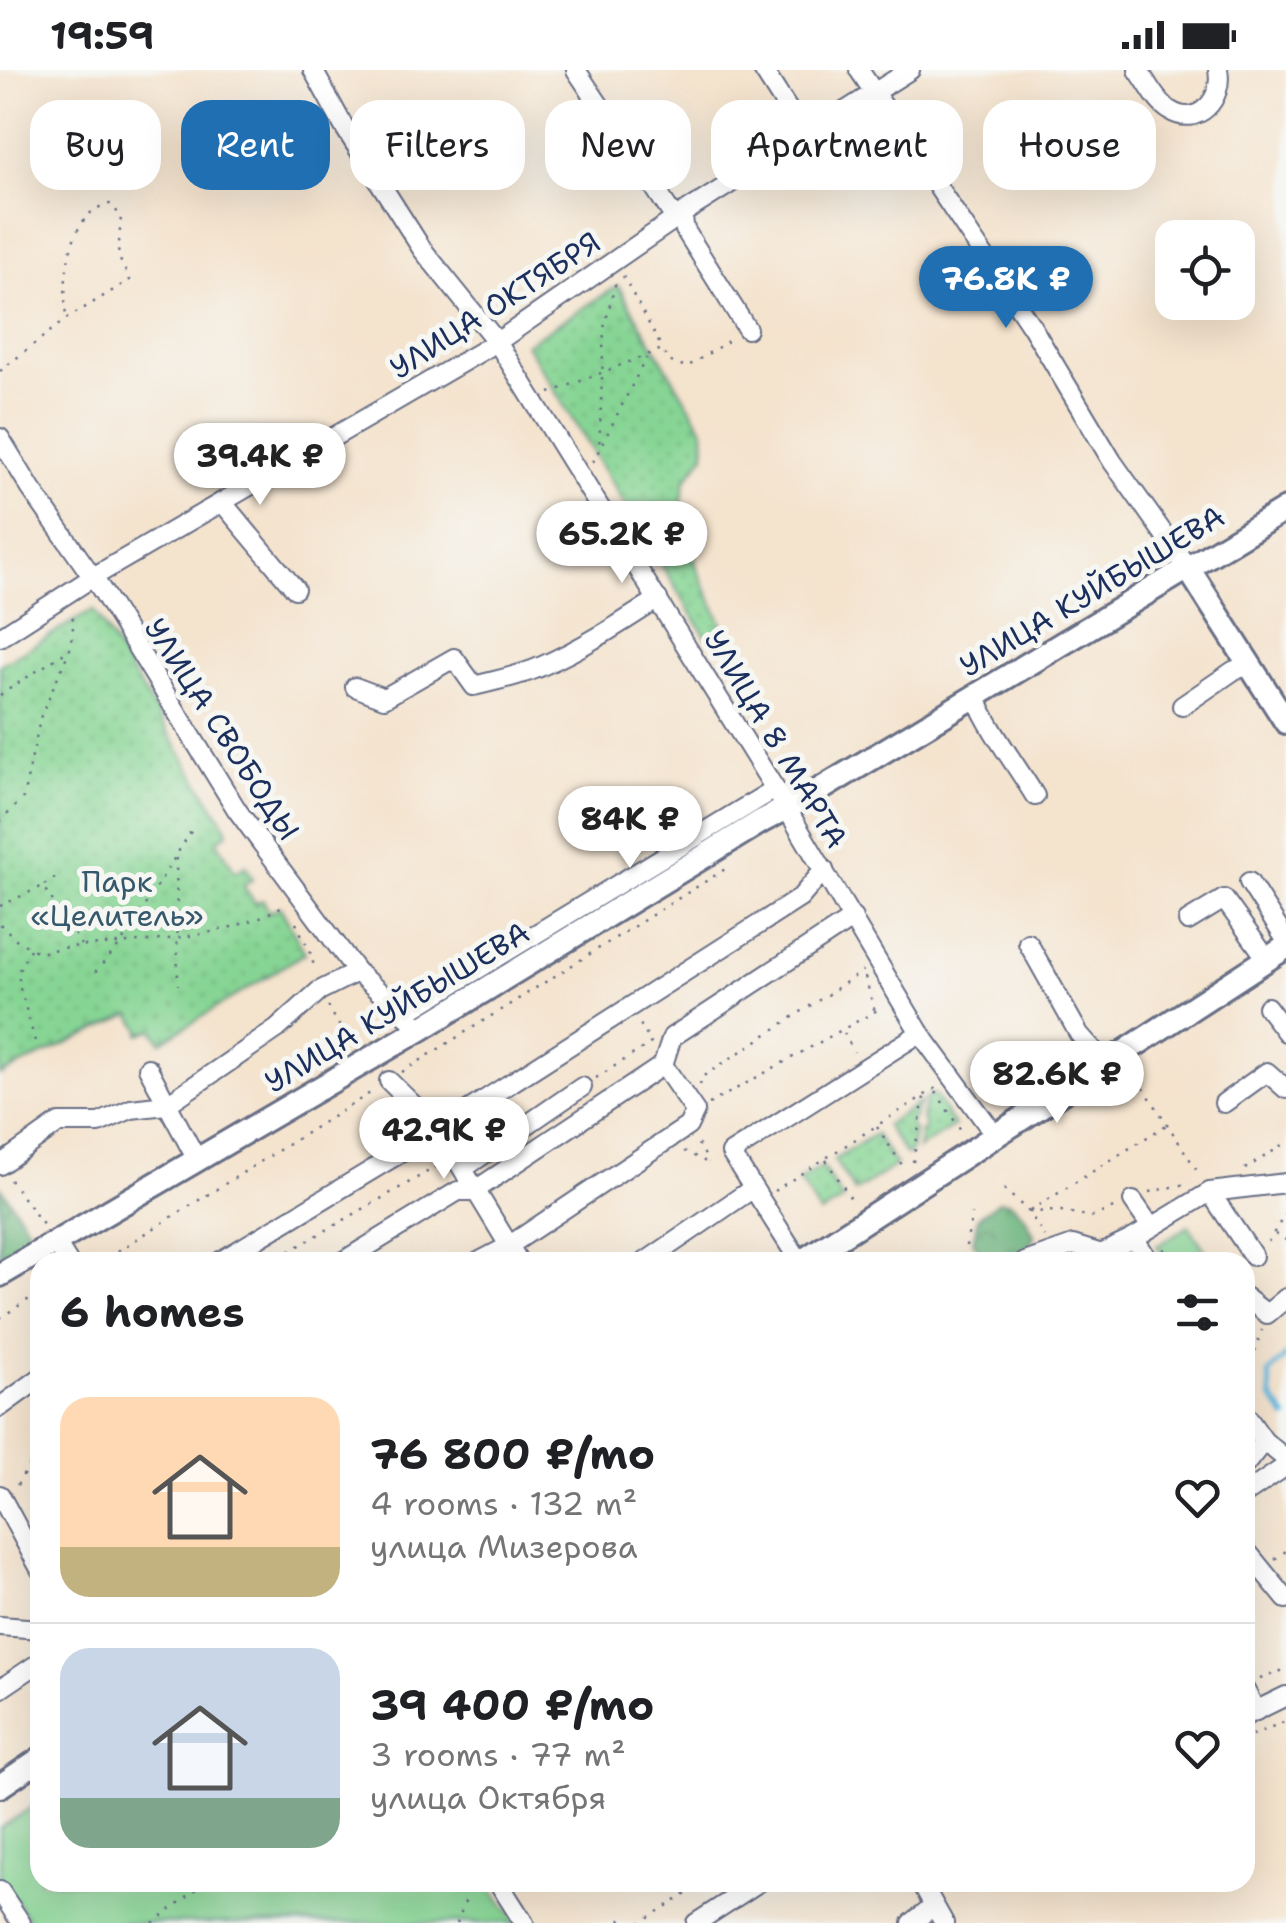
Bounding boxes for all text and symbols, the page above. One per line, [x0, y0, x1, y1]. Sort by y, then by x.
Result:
text: 19:59 [50, 10, 154, 61]
chip: Buy [30, 100, 161, 190]
chip: Rent [181, 100, 330, 190]
chip: Filters [350, 100, 525, 190]
chip: New [545, 100, 691, 190]
chip: Apartment [711, 100, 963, 190]
chip: House [983, 100, 1156, 190]
map controls [1155, 220, 1255, 320]
button: locate [1155, 220, 1255, 320]
street label: УЛИЦА ОКТЯБРЯ [382, 222, 608, 388]
pin: 76.8K ₽ [914, 246, 1098, 331]
text: 76.8K ₽ [941, 257, 1071, 300]
pin: 39.4K ₽ [168, 423, 352, 508]
text: 39.4K ₽ [196, 434, 324, 477]
street label: УЛИЦА КУЙБЫШЕВА [952, 496, 1232, 686]
pin: 65.2K ₽ [530, 501, 714, 586]
text: 65.2K ₽ [558, 512, 686, 555]
street label: УЛИЦА СВОБОДЫ [135, 610, 309, 848]
street label: УЛИЦА 8 МАРТА [695, 622, 857, 856]
pin: 84K ₽ [560, 786, 700, 871]
text: 84K ₽ [580, 797, 680, 840]
park label: Парк «Целитель» [31, 861, 203, 936]
street label: УЛИЦА КУЙБЫШЕВА [257, 912, 537, 1102]
pin: 82.6K ₽ [965, 1041, 1149, 1126]
text: 82.6K ₽ [992, 1052, 1122, 1095]
pin: 42.9K ₽ [352, 1097, 536, 1182]
text: 42.9K ₽ [381, 1108, 507, 1151]
text: 6 homes [60, 1284, 245, 1340]
icon: filters [1170, 1285, 1225, 1340]
text: 76 800 ₽/mo [370, 1426, 655, 1482]
icon: home [140, 1437, 260, 1557]
icon: heart [1170, 1470, 1225, 1525]
text: 4 rooms · 132 m² [370, 1482, 637, 1525]
text: улица Мизерова [370, 1525, 638, 1568]
text: 39 400 ₽/mo [370, 1677, 654, 1733]
icon: home [140, 1688, 260, 1808]
icon: heart [1170, 1721, 1225, 1776]
text: 3 rooms · 77 m² [370, 1733, 626, 1776]
text: улица Октября [370, 1776, 606, 1819]

